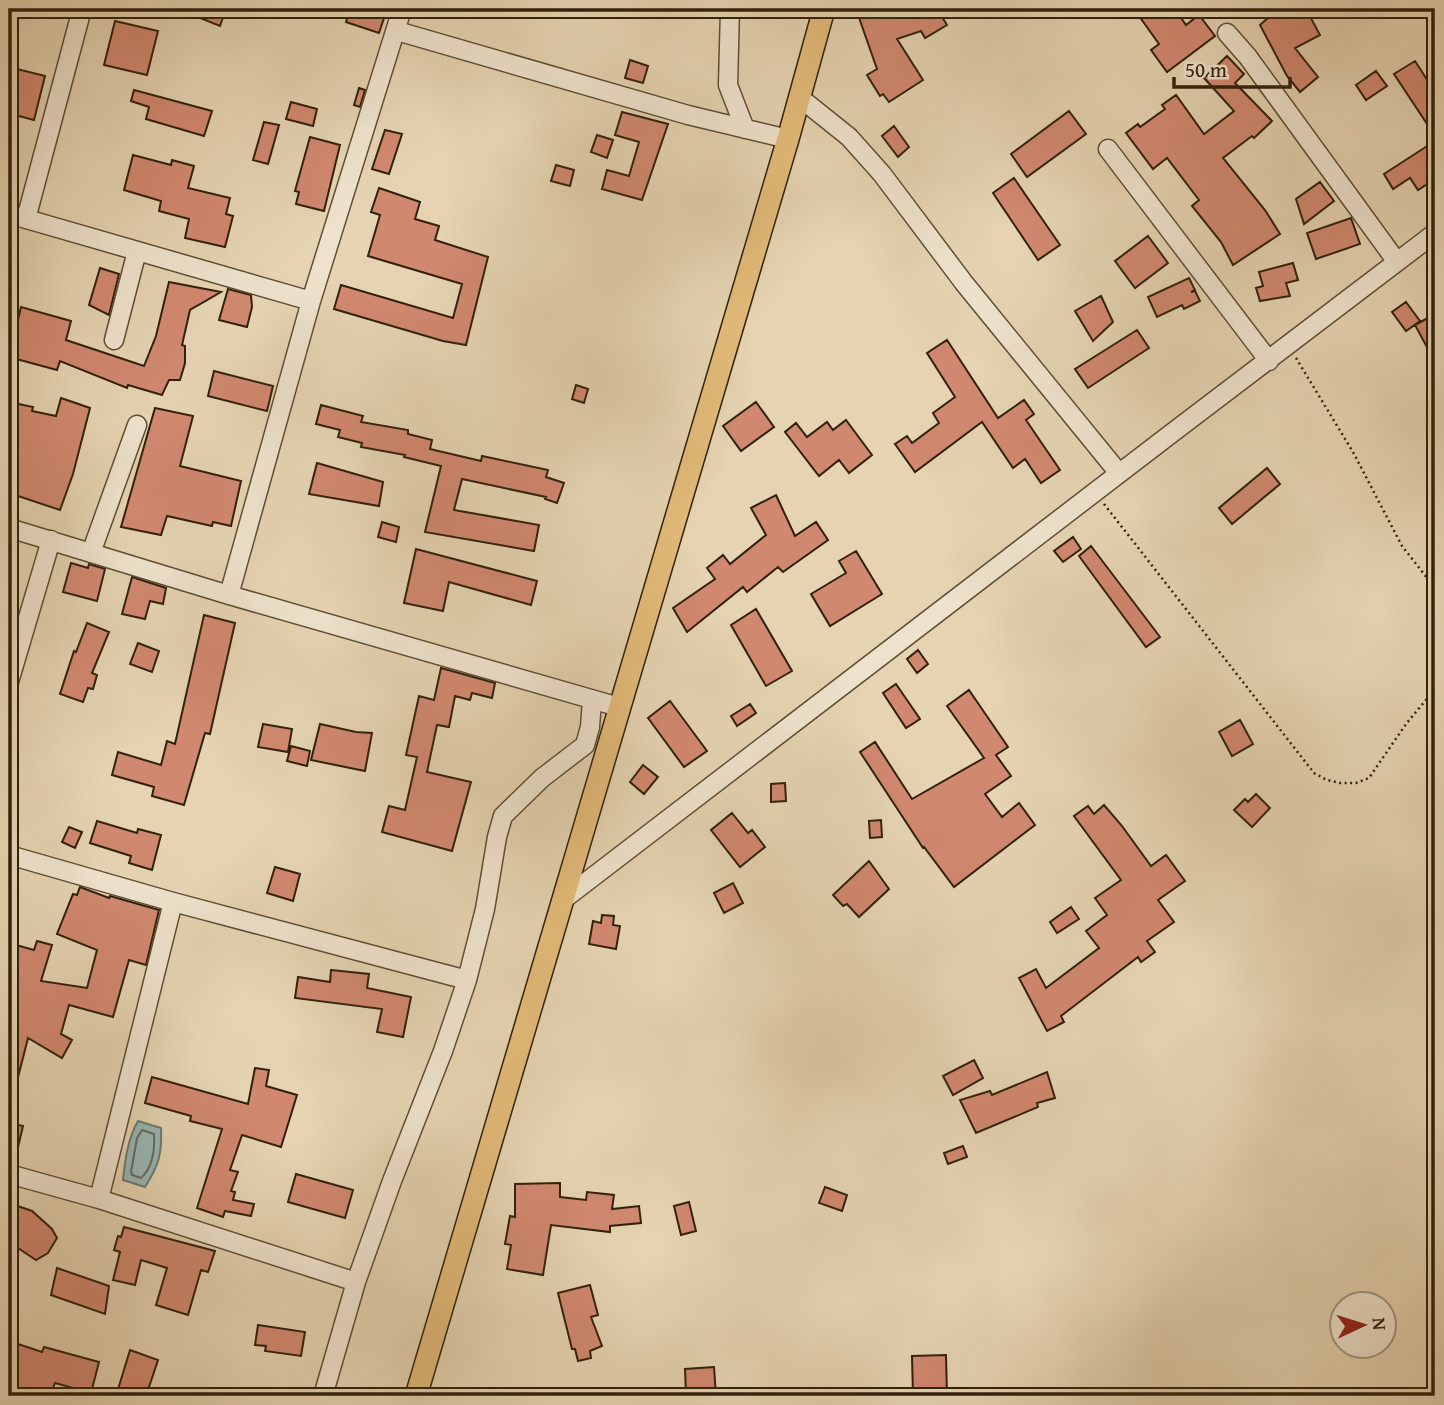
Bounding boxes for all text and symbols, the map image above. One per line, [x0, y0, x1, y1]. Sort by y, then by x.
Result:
scale bar [1174, 46, 1290, 90]
text: 50 m [1185, 54, 1227, 85]
north arrow [1328, 1290, 1398, 1360]
text: N [1366, 1317, 1394, 1331]

